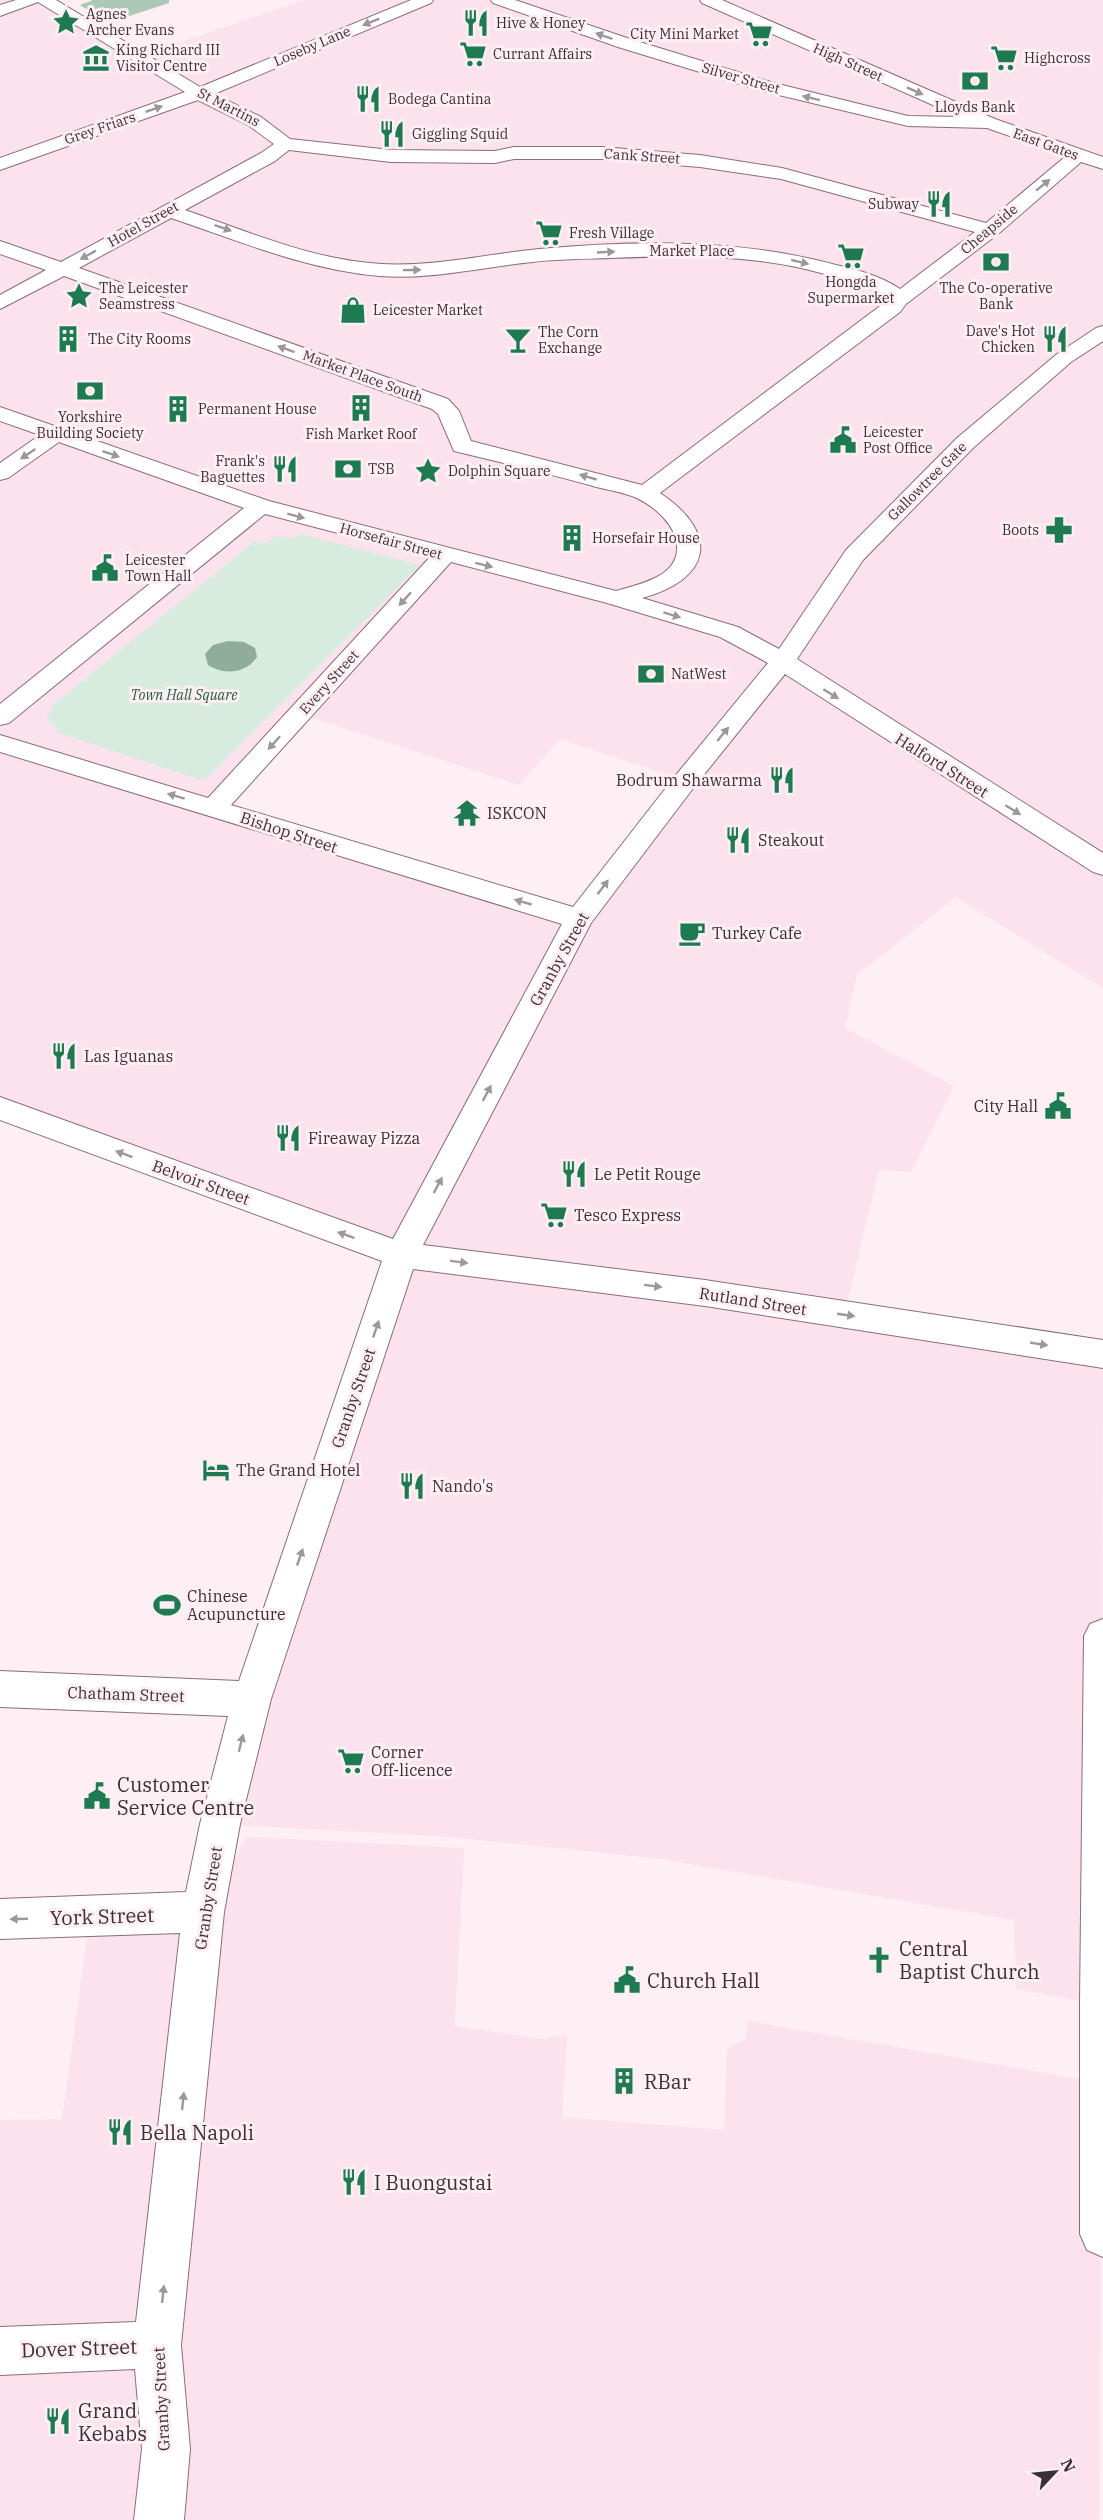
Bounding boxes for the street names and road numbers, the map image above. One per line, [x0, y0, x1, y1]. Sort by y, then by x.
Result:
street label: Loseby Lane [271, 22, 353, 70]
street label: High Street [810, 39, 886, 85]
street label: Silver Street [700, 58, 782, 98]
street label: St Martins [195, 84, 263, 130]
street label: Grey Friars [62, 107, 138, 149]
street label: East Gates [1011, 124, 1081, 164]
street label: Cank Street [603, 144, 681, 168]
street label: Hotel Street [104, 197, 182, 251]
street label: Cheapside [957, 200, 1021, 258]
street label: Market Place [650, 242, 734, 260]
street label: Market Place South [300, 346, 426, 406]
street label: Gallowtree Gate [884, 438, 970, 524]
street label: Horsefair Street [338, 519, 444, 563]
street label: Every Street [295, 646, 363, 718]
street label: Halford Street [892, 728, 993, 802]
street label: Bishop Street [238, 807, 340, 857]
street label: Granby Street [525, 908, 593, 1009]
street label: Belvoir Street [150, 1155, 253, 1209]
street label: Rutland Street [698, 1283, 808, 1319]
street label: Granby Street [327, 1345, 380, 1451]
street label: Chatham Street [67, 1682, 185, 1706]
street label: Granby Street [190, 1845, 226, 1951]
street label: York Street [50, 1901, 154, 1931]
street label: Dover Street [21, 2332, 137, 2364]
street label: Granby Street [148, 2346, 174, 2452]

